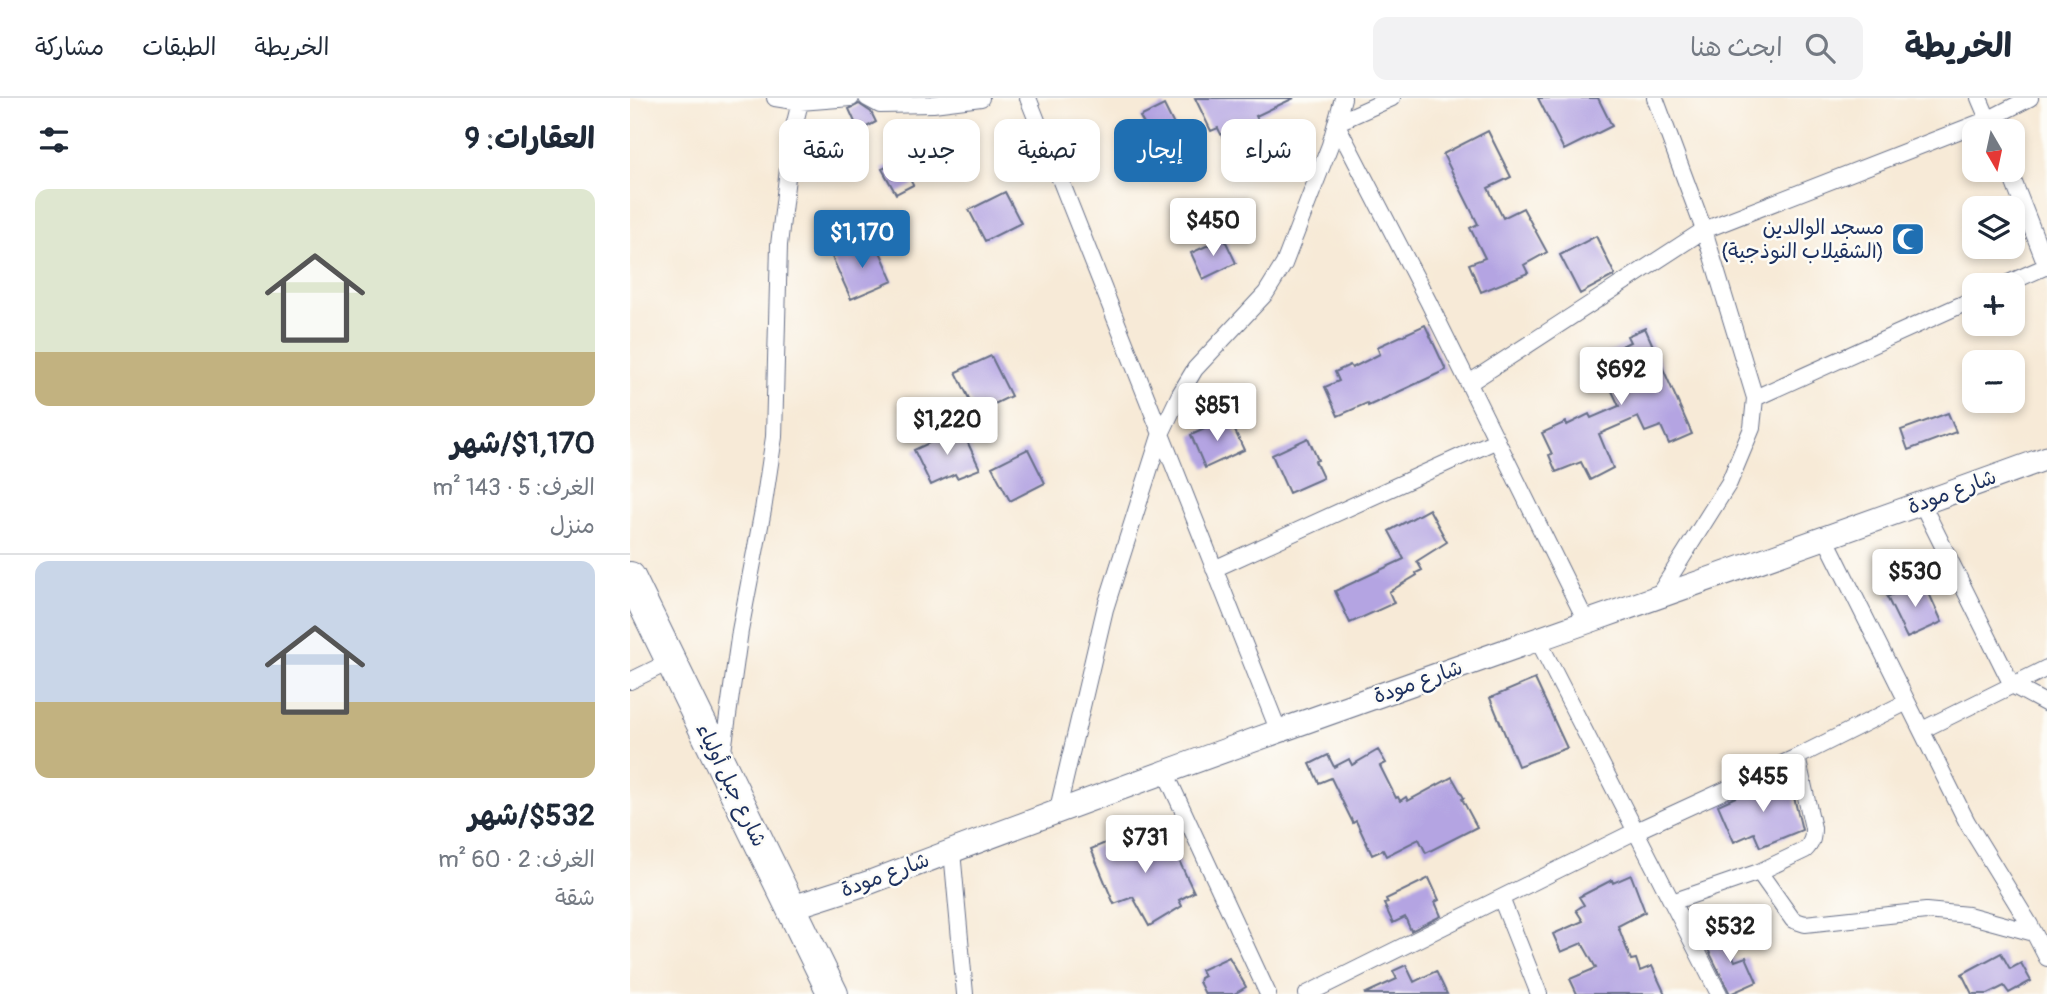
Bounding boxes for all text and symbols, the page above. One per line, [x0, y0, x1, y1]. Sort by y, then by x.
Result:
search box [1373, 17, 1863, 80]
text: الخريطة [1905, 26, 2012, 67]
icon: search [1801, 29, 1839, 67]
text: ابحث هنا [1690, 32, 1783, 64]
text: مشاركة [35, 33, 104, 62]
text: الطبقات [142, 33, 217, 62]
text: الخريطة [255, 33, 329, 62]
chip: شقة [779, 119, 869, 182]
chip: جديد [883, 119, 980, 182]
chip: تصفية [994, 119, 1100, 182]
chip: إيجار [1114, 119, 1207, 182]
chip: شراء [1221, 119, 1316, 182]
north arrow [1962, 119, 2025, 182]
map controls [1962, 119, 2025, 413]
text: العقارات: 9 [465, 120, 595, 157]
icon: filters [35, 121, 73, 159]
button: layers [1962, 196, 2025, 259]
pin: $450 [1172, 198, 1254, 258]
text: $450 [1186, 206, 1240, 235]
pin: $1,170 [805, 211, 919, 270]
place label: مسجد الوالدين (الشقيلاب النوذجية) [1721, 214, 1884, 265]
text: $1,170 [830, 218, 894, 247]
mosque icon: مسجد الوالدين (الشقيلاب النوذجية) [1889, 220, 1927, 258]
icon: home [252, 235, 378, 361]
button: + [1962, 273, 2025, 336]
pin: $692 [1580, 348, 1662, 407]
button: − [1962, 350, 2025, 413]
text: $692 [1596, 355, 1646, 384]
pin: $851 [1176, 384, 1258, 443]
text: $851 [1194, 391, 1240, 420]
pin: $1,220 [890, 398, 1004, 457]
text: $1,220 [913, 405, 981, 434]
text: $1,170/شهر [451, 425, 595, 462]
street label: شارع مودة [1904, 463, 2000, 521]
text: الغرف: 5 · 143 m² [432, 473, 595, 502]
text: منزل [550, 511, 595, 540]
pin: $530 [1874, 550, 1956, 609]
text: $530 [1888, 557, 1942, 586]
icon: home [252, 607, 378, 733]
street label: شارع مودة [1370, 654, 1466, 711]
street label: شارع جبل أولياء [689, 719, 773, 852]
pin: $455 [1722, 754, 1804, 814]
text: $455 [1738, 762, 1788, 791]
text: $532/شهر [468, 797, 595, 834]
pin: $731 [1104, 816, 1186, 875]
text: $731 [1122, 823, 1168, 852]
text: الغرف: 2 · 60 m² [438, 845, 595, 874]
street label: شارع مودة [837, 846, 933, 904]
text: شقة [555, 883, 595, 912]
pin: $532 [1689, 904, 1771, 964]
text: $532 [1705, 912, 1755, 941]

